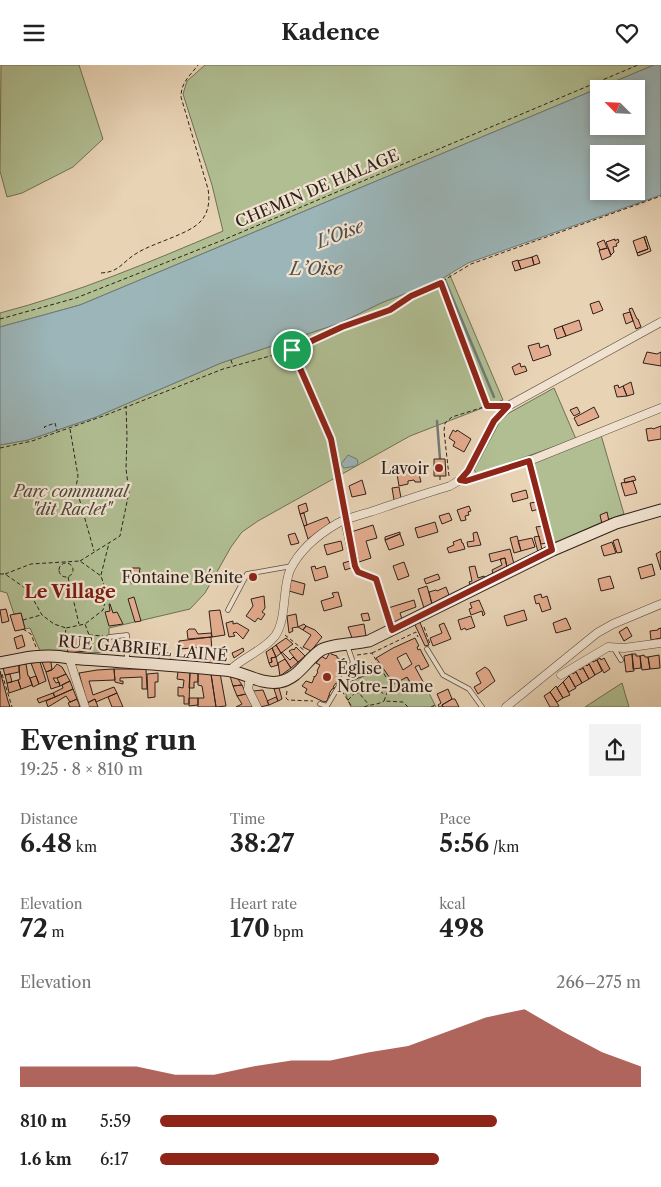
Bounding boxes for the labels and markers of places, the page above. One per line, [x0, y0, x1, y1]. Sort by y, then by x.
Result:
pin [271, 329, 313, 371]
place label: Lavoir [381, 458, 429, 478]
marker: Lavoir [433, 462, 445, 474]
place label: Fontaine Bénite [122, 567, 243, 587]
marker: Fontaine Bénite [247, 571, 259, 583]
place label: Église Notre-Dame [337, 658, 433, 696]
marker: Église Notre-Dame [321, 671, 333, 683]

